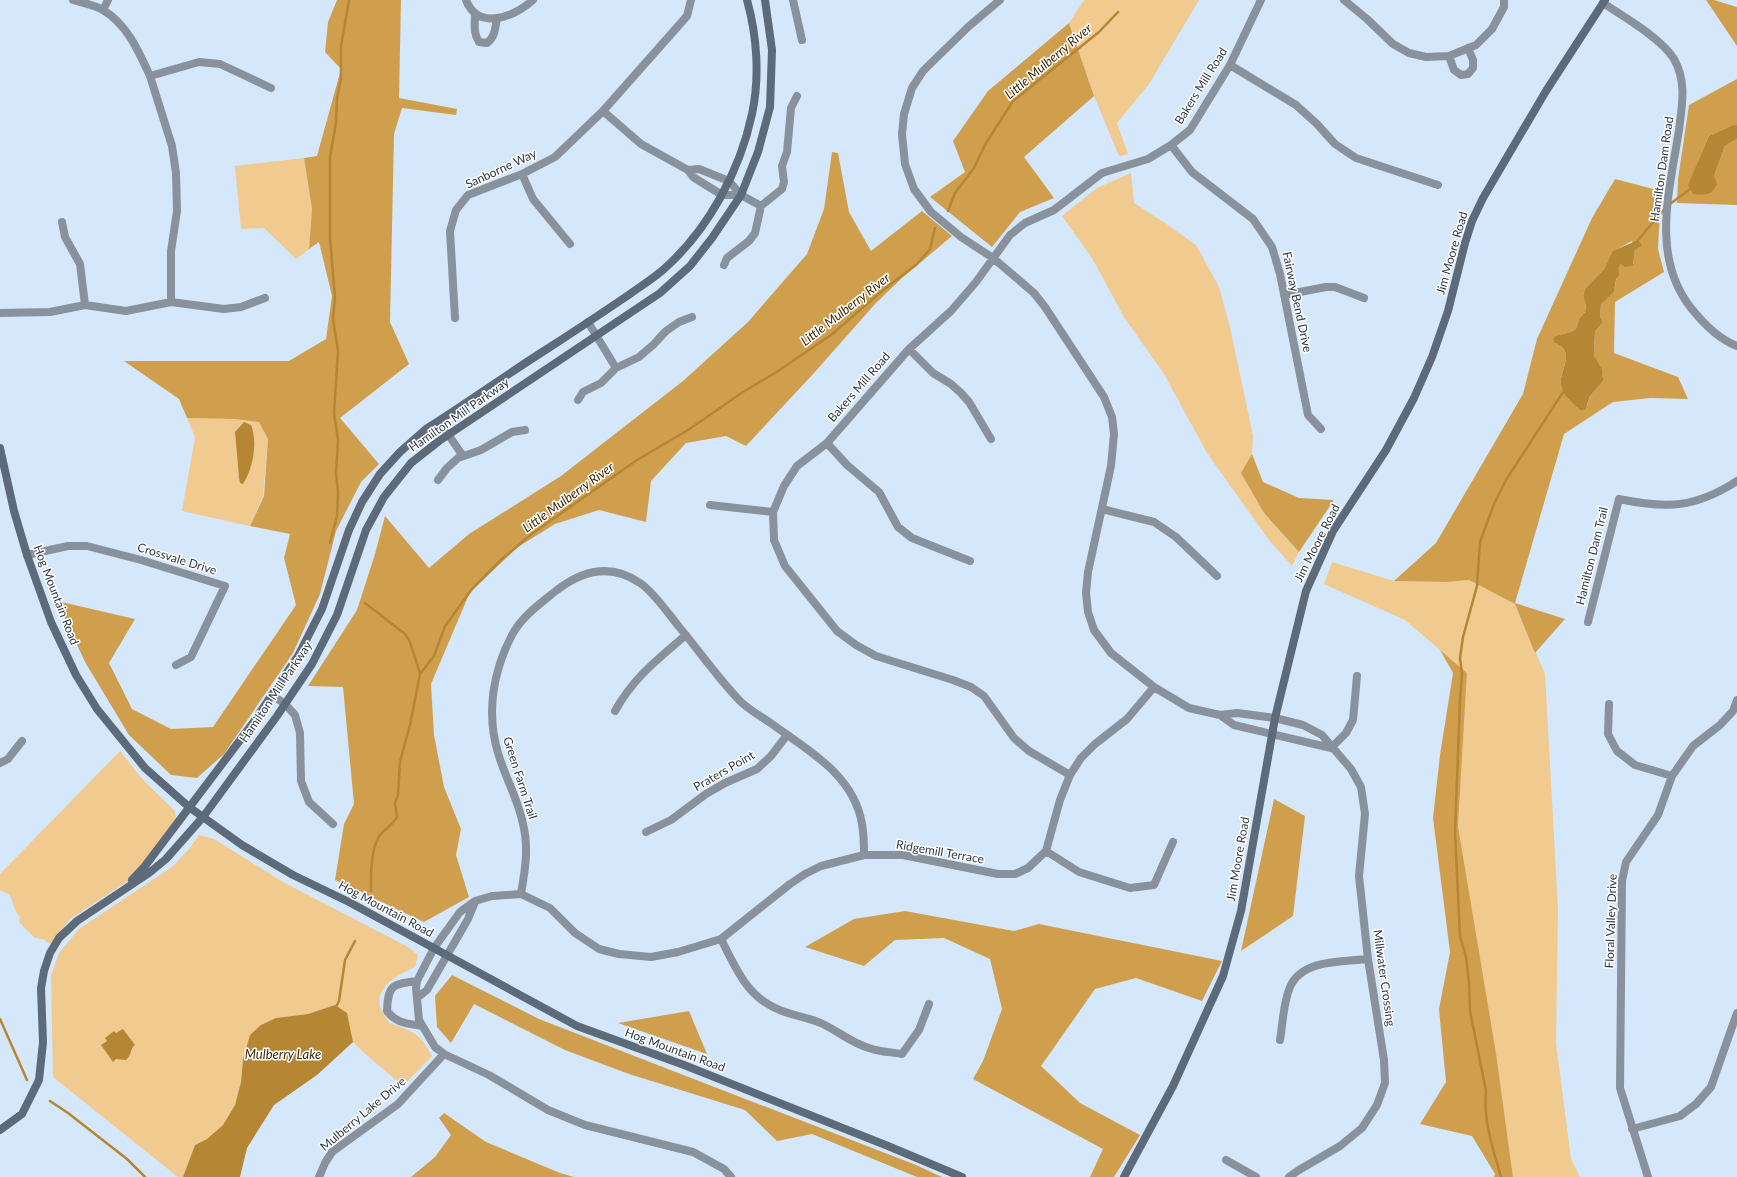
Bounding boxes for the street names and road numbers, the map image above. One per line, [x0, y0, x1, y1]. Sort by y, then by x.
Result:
street label: Bakers Mill Road [1171, 45, 1230, 127]
street label: Hamilton Dam Road [1647, 115, 1676, 222]
street label: Sanborne Way [463, 145, 539, 192]
street label: Jim Moore Road [1433, 210, 1471, 296]
street label: Fairway Bend Drive [1280, 250, 1315, 354]
street label: Bakers Mill Road [824, 349, 893, 425]
street label: Hamilton Mill Parkway [406, 374, 512, 455]
street label: Jim Moore Road [1290, 501, 1343, 584]
street label: Hamilton Dam Trail [1572, 505, 1611, 607]
street label: Crossvale Drive [136, 539, 219, 578]
street label: Hog Mountain Road [31, 543, 82, 647]
street label: Hamilton Mill Parkway [236, 638, 315, 745]
street label: Green Farm Trail [500, 735, 541, 821]
street label: Praters Point [691, 747, 758, 794]
street label: Jim Moore Road [1223, 816, 1252, 902]
street label: Ridgemill Terrace [895, 836, 985, 867]
street label: Floral Valley Drive [1601, 873, 1620, 969]
street label: Hog Mountain Road [336, 877, 436, 940]
street label: Millwater Crossing [1370, 928, 1399, 1027]
street label: Hog Mountain Road [623, 1024, 727, 1075]
street label: Mulberry Lake Drive [317, 1073, 409, 1154]

